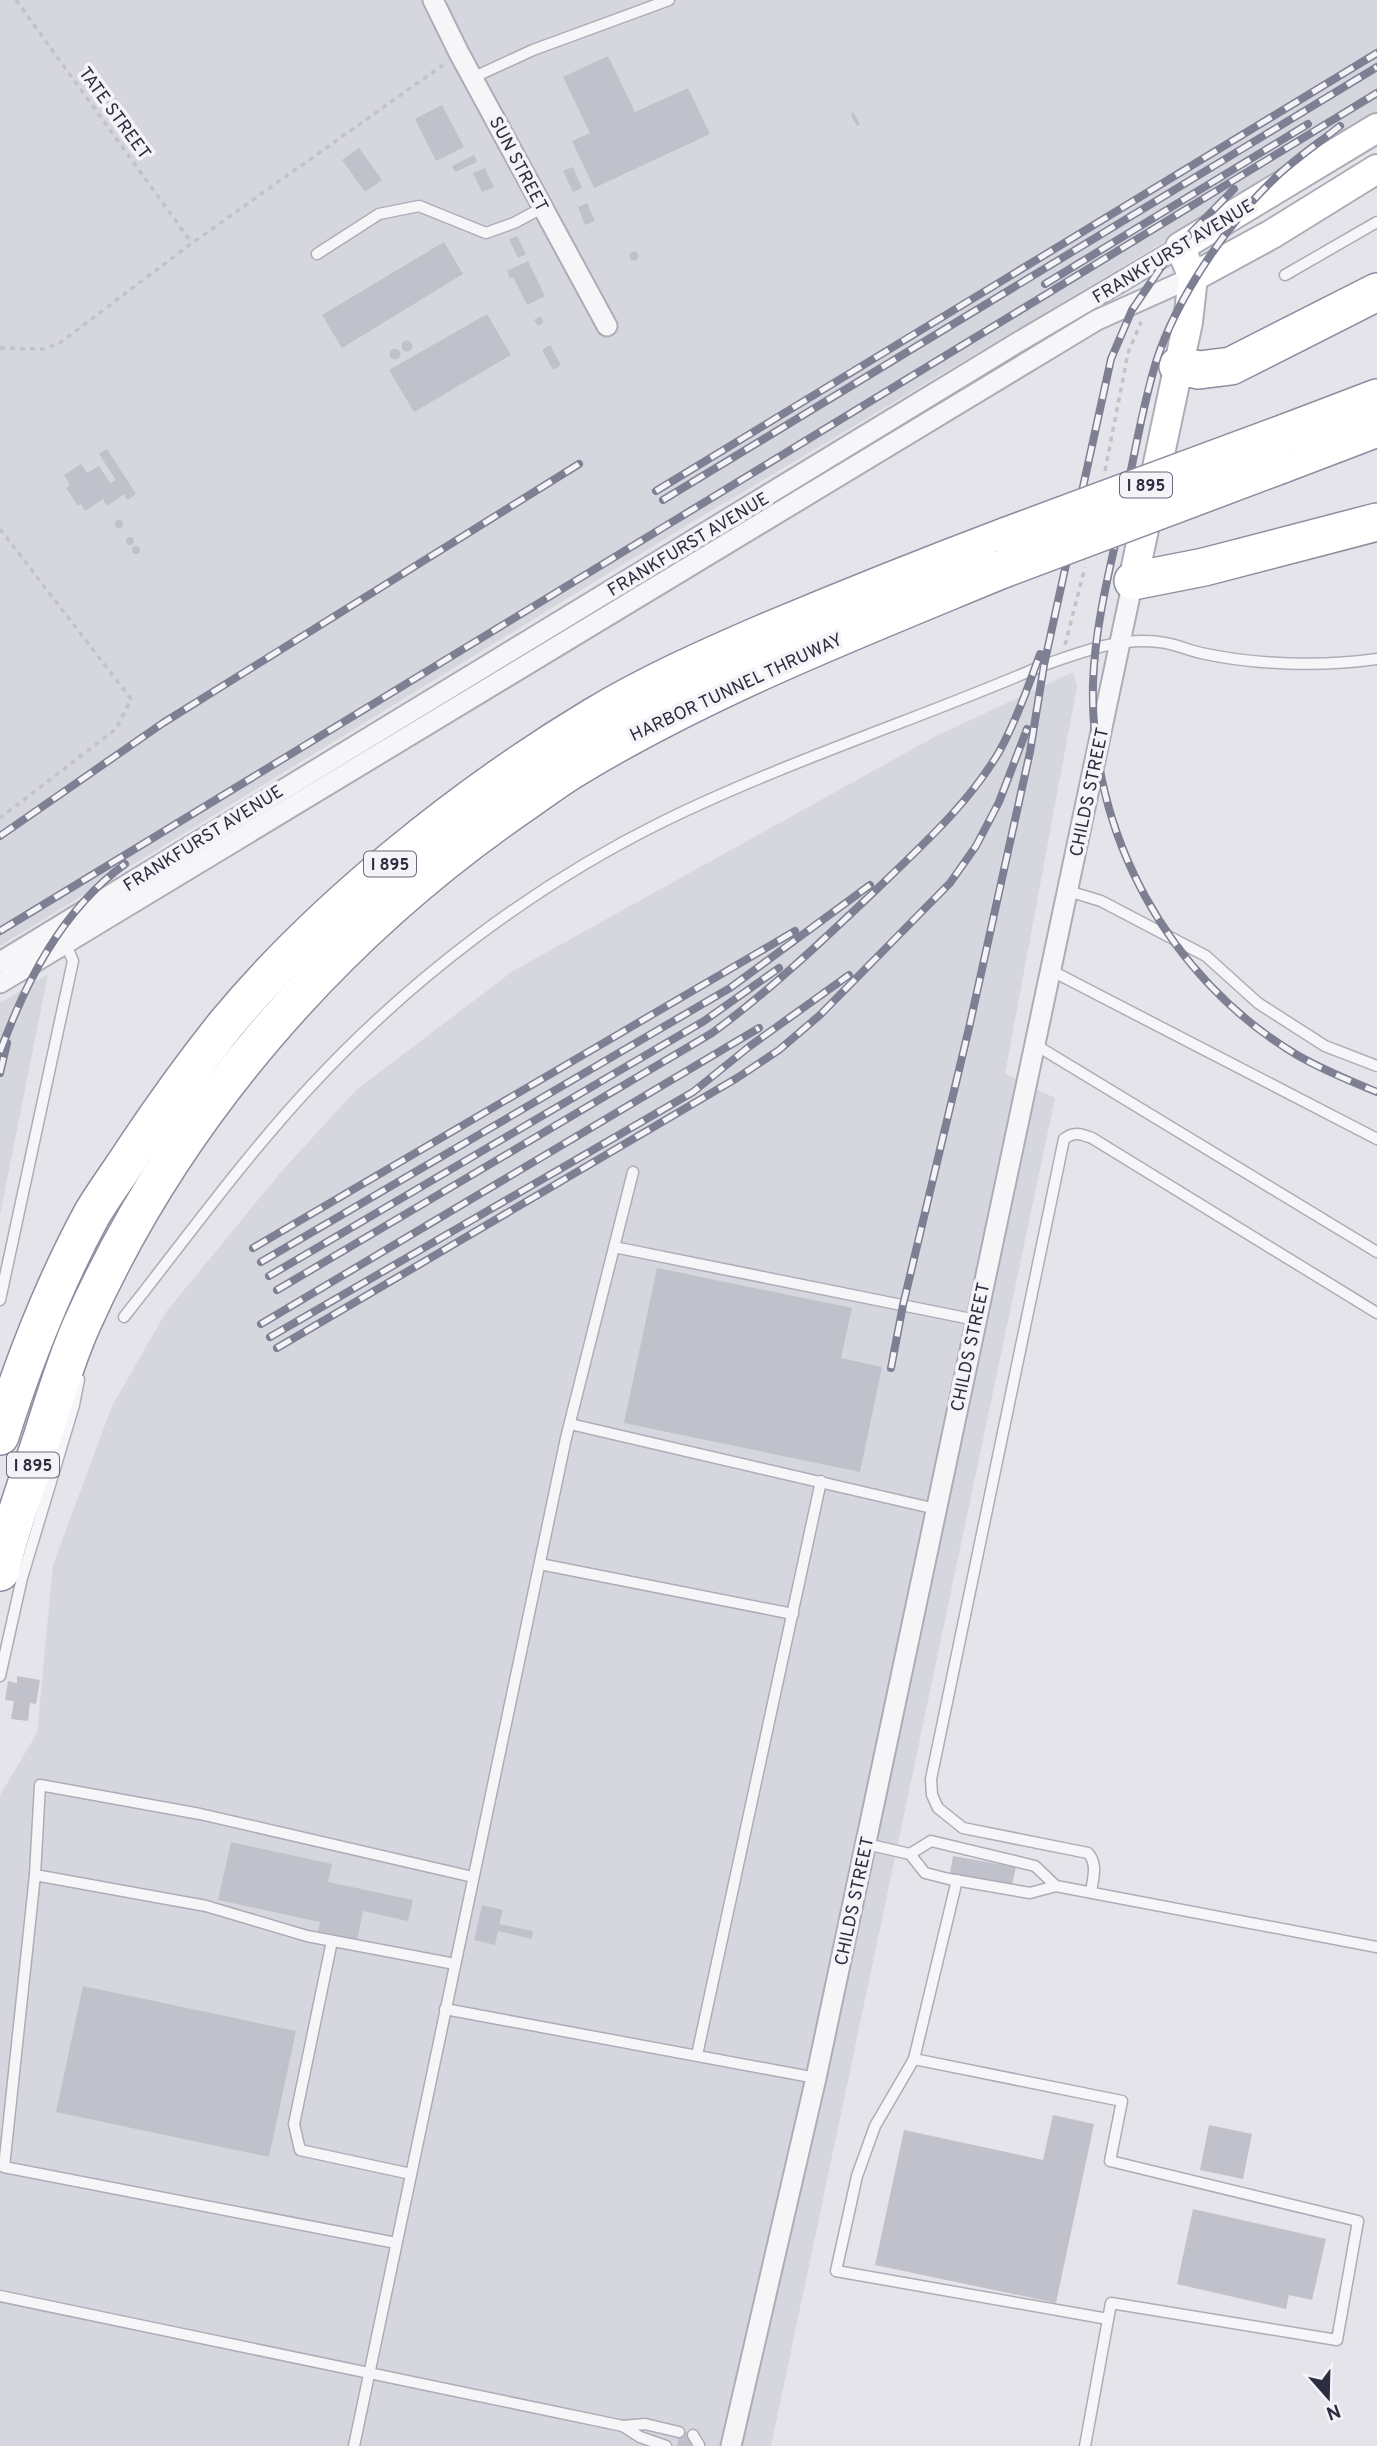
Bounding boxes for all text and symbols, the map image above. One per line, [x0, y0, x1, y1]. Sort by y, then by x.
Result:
street label: TATE STREET [73, 63, 155, 165]
street label: SUN STREET [483, 113, 552, 216]
street label: FRANKFURST AVENUE [1089, 195, 1259, 310]
road number: I 895 [1120, 472, 1172, 498]
street label: FRANKFURST AVENUE [604, 488, 774, 603]
street label: HARBOR TUNNEL THRUWAY [627, 629, 847, 748]
street label: CHILDS STREET [1066, 726, 1115, 859]
street label: FRANKFURST AVENUE [119, 781, 288, 898]
road number: I 895 [364, 852, 416, 876]
street label: CHILDS STREET [947, 1281, 996, 1414]
road number: I 895 [7, 1452, 59, 1478]
street label: CHILDS STREET [831, 1835, 880, 1968]
north arrow [1293, 2362, 1363, 2432]
text: N [1323, 2397, 1344, 2425]

